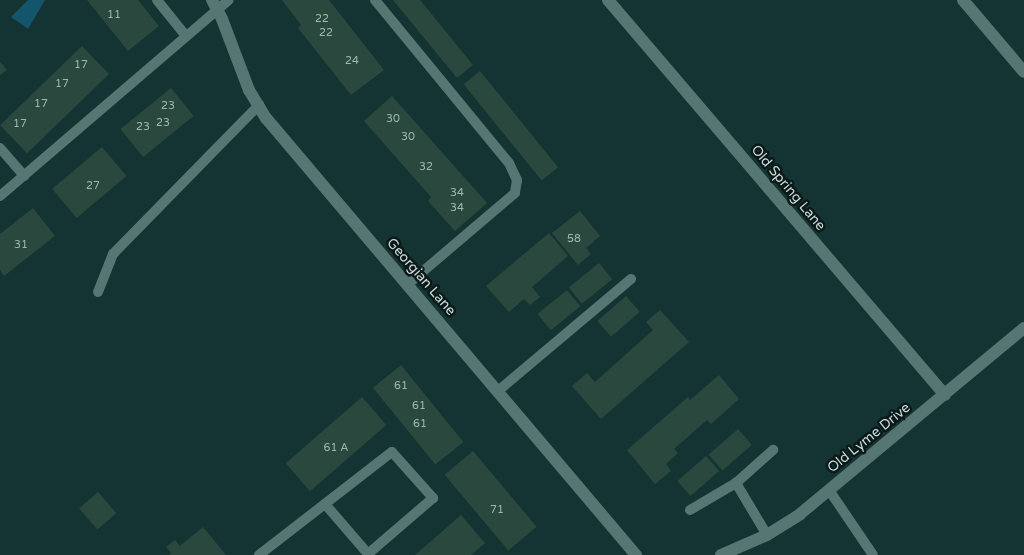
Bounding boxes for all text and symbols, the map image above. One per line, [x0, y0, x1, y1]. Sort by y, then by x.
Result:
house number: 11 [107, 8, 121, 22]
house number: 22 [315, 12, 329, 26]
house number: 22 [319, 26, 333, 40]
house number: 24 [345, 54, 359, 68]
house number: 17 [74, 58, 88, 72]
house number: 17 [55, 77, 69, 91]
house number: 17 [34, 97, 48, 111]
house number: 23 [161, 99, 175, 113]
house number: 30 [386, 112, 400, 126]
house number: 23 [156, 116, 170, 130]
house number: 17 [13, 117, 27, 131]
house number: 23 [136, 120, 150, 134]
house number: 30 [401, 130, 415, 144]
street label: Old Spring Lane [747, 142, 829, 234]
house number: 32 [419, 160, 433, 174]
house number: 27 [86, 179, 100, 193]
house number: 34 [450, 186, 464, 200]
house number: 34 [450, 201, 464, 215]
house number: 58 [567, 232, 581, 246]
street label: Georgian Lane [383, 235, 459, 319]
house number: 31 [14, 238, 28, 252]
house number: 61 [394, 379, 408, 393]
house number: 61 [412, 399, 426, 413]
street label: Old Lyme Drive [824, 399, 914, 477]
house number: 61 [413, 417, 427, 431]
house number: 61 A [324, 441, 348, 455]
house number: 71 [490, 503, 504, 517]

